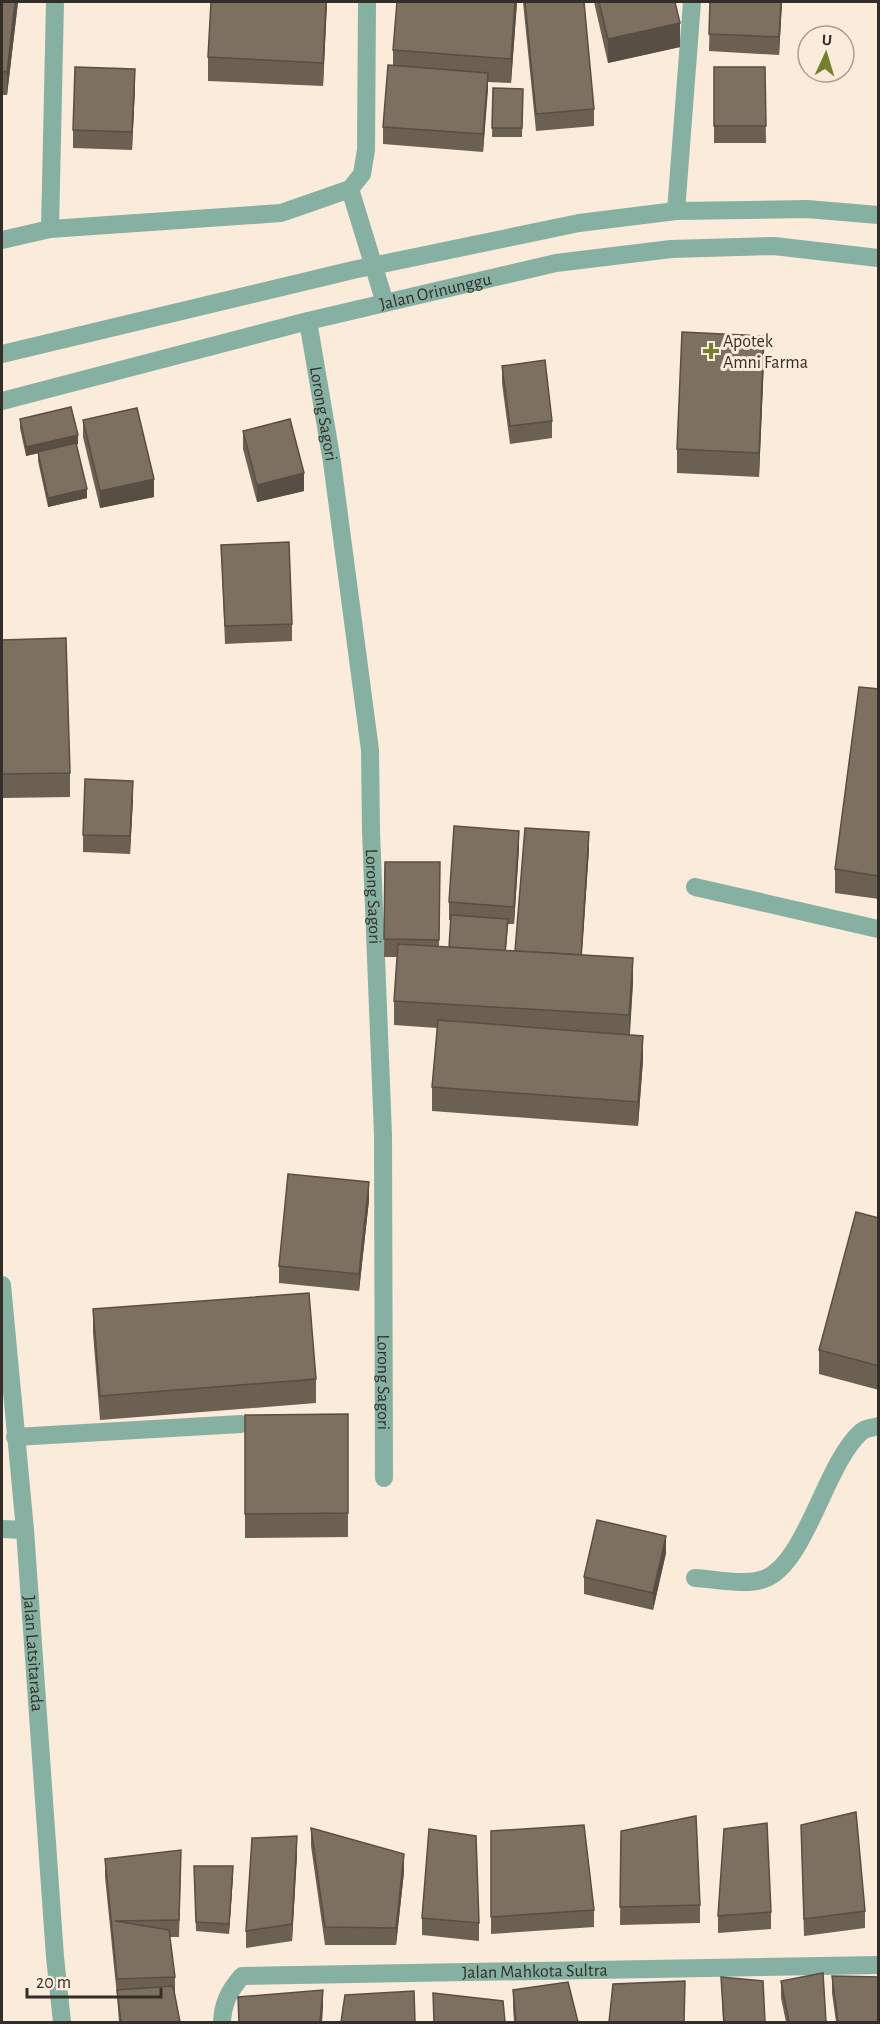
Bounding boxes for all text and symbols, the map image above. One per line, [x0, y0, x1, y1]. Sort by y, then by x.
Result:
north arrow [796, 24, 856, 84]
text: U [821, 32, 833, 48]
street label: Jalan Orinunggu [378, 270, 493, 314]
place label: Apotek Amni Farma [723, 333, 808, 372]
marker: Apotek Amni Farma [704, 344, 718, 358]
street label: Lorong Sagori [306, 365, 340, 462]
street label: Lorong Sagori [362, 848, 383, 945]
street label: Lorong Sagori [374, 1334, 392, 1430]
street label: Jalan Latsitarada [20, 1595, 46, 1712]
scale bar [27, 1961, 160, 1999]
street label: Jalan Mahkota Sultra [462, 1962, 608, 1982]
text: 20 m [36, 1974, 71, 1992]

